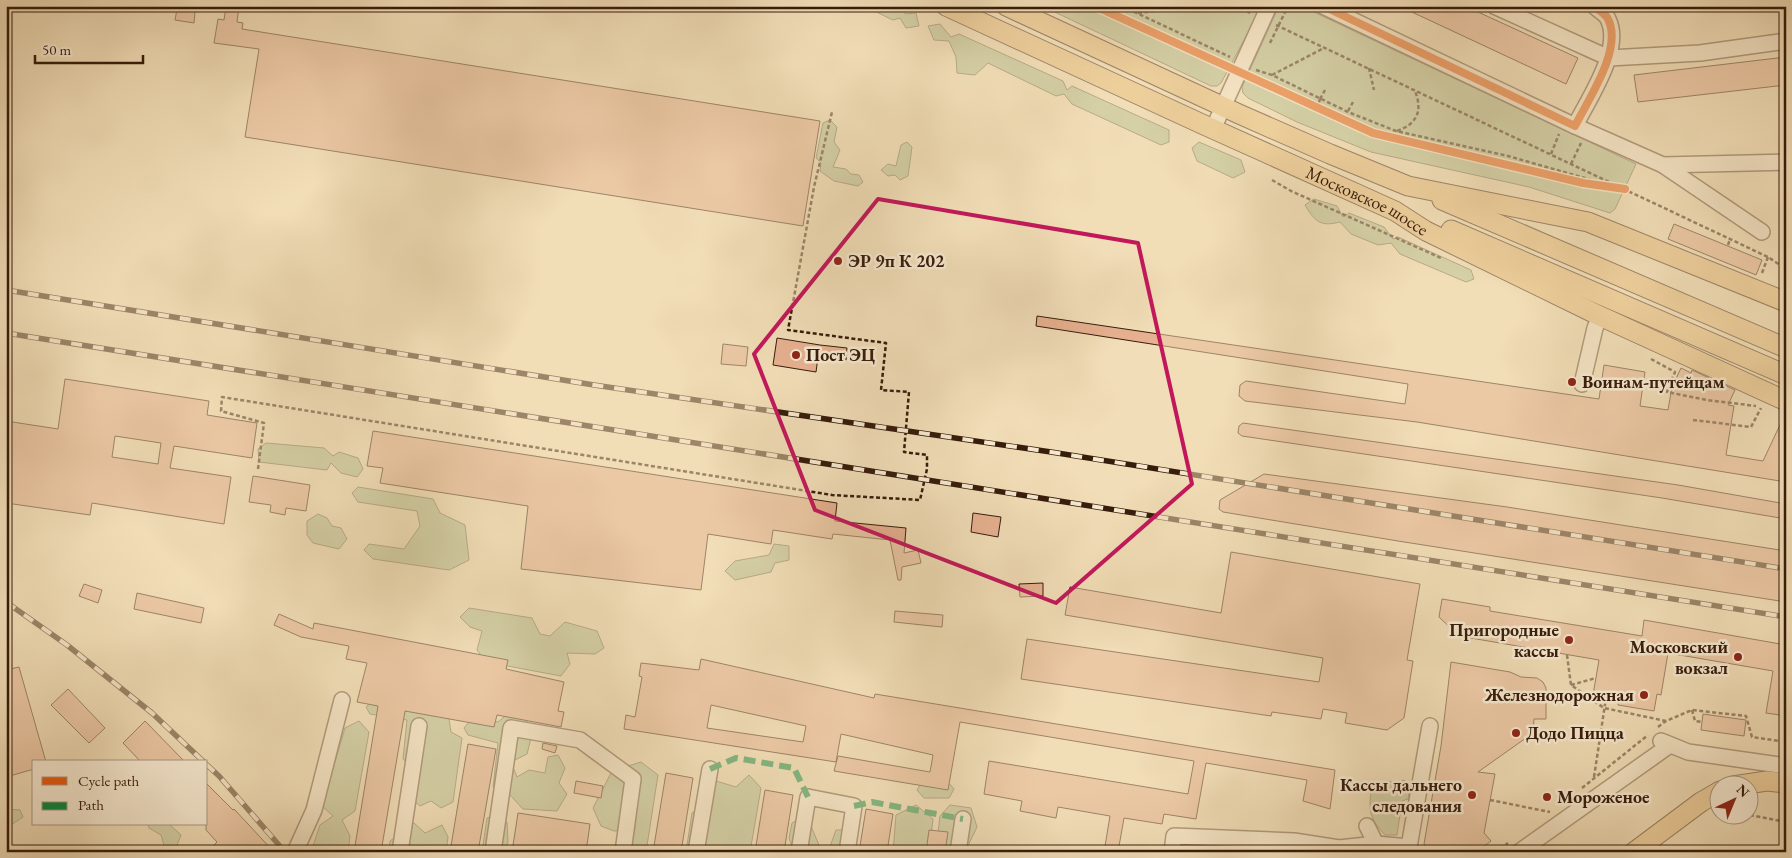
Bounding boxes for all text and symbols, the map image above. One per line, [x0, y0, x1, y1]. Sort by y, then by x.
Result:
scale bar [35, 32, 142, 64]
text: 50 m [42, 40, 71, 59]
street label: Московское шоссе [1302, 160, 1433, 240]
place label: ЭР 9п К 202 [848, 249, 945, 272]
marker: ЭР 9п К 202 [832, 255, 844, 267]
place label: Пост ЭЦ [806, 343, 875, 366]
marker: Пост ЭЦ [790, 349, 802, 361]
place label: Воинам-путейцам [1582, 370, 1725, 393]
marker: Воинам-путейцам [1566, 376, 1578, 388]
place label: Пригородные кассы [1449, 618, 1559, 662]
marker: Пригородные кассы [1563, 634, 1575, 646]
place label: Московский вокзал [1630, 635, 1728, 679]
marker: Московский вокзал [1732, 651, 1744, 663]
place label: Железнодорожная [1484, 683, 1634, 706]
marker: Железнодорожная [1638, 689, 1650, 701]
place label: Додо Пицца [1526, 721, 1624, 744]
marker: Додо Пицца [1510, 727, 1522, 739]
legend [32, 760, 208, 826]
text: Cycle path [78, 771, 140, 790]
place label: Кассы дальнего следования [1340, 773, 1462, 817]
north arrow [1710, 776, 1760, 826]
text: N [1733, 780, 1754, 802]
place label: Мороженое [1557, 785, 1650, 808]
marker: Кассы дальнего следования [1466, 789, 1478, 801]
marker: Мороженое [1541, 791, 1553, 803]
text: Path [78, 795, 104, 814]

